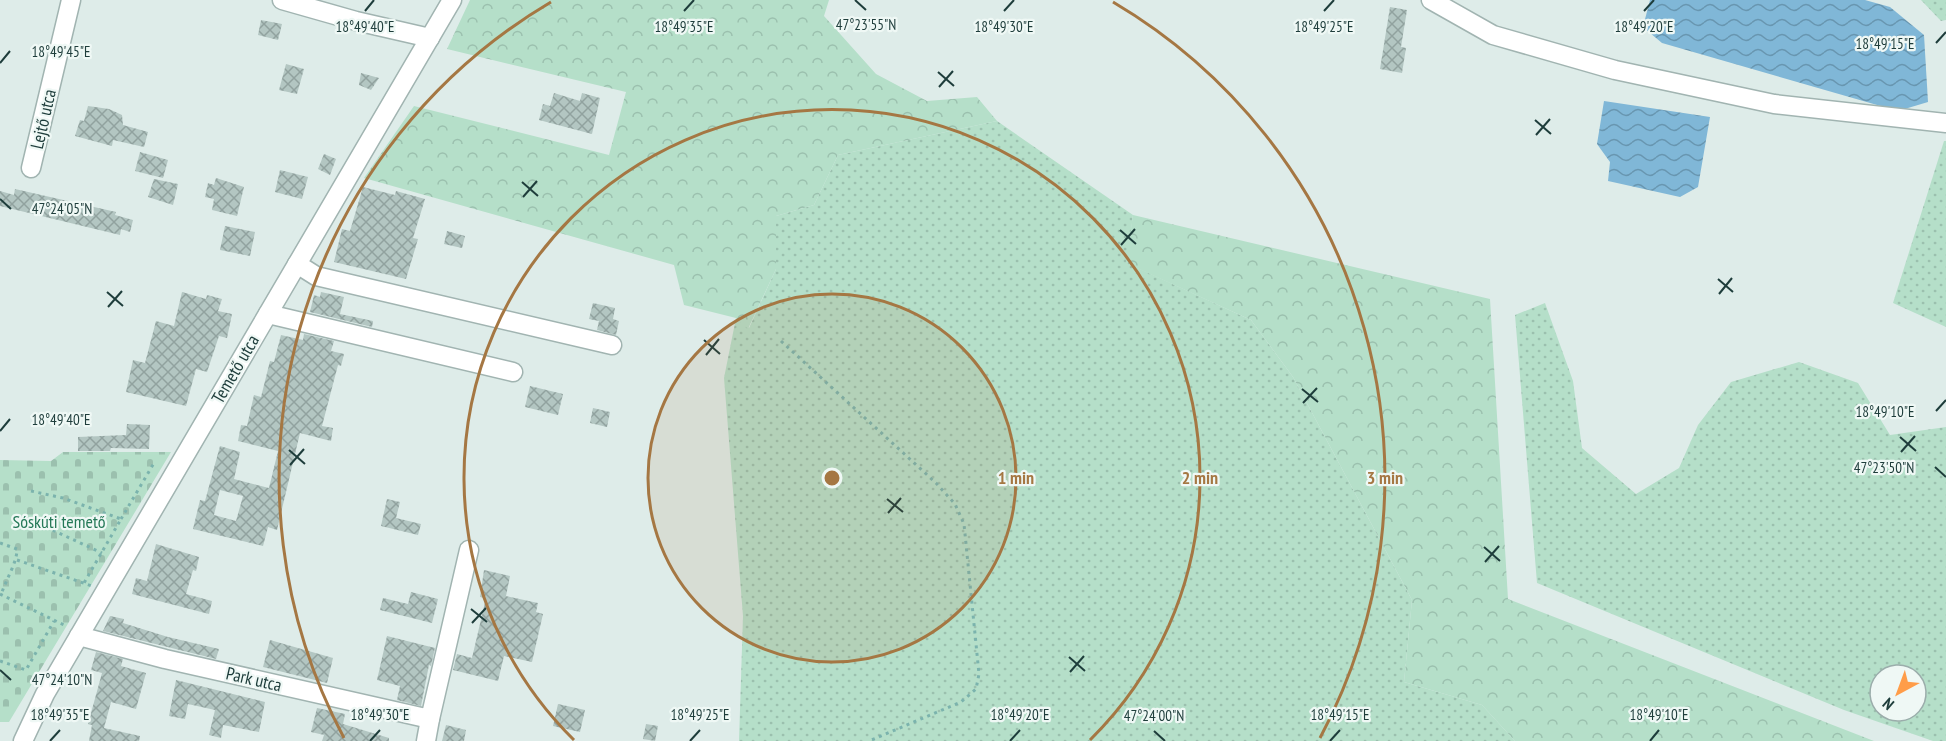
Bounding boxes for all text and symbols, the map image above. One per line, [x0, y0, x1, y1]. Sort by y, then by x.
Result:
text: 47°23'55"N [836, 15, 896, 34]
text: 18°49'40"E [335, 17, 395, 36]
text: 18°49'35"E [654, 17, 714, 36]
text: 18°49'30"E [974, 17, 1034, 36]
text: 18°49'25"E [1294, 17, 1354, 36]
text: 18°49'20"E [1614, 17, 1674, 36]
text: 18°49'15"E [1855, 34, 1915, 53]
text: 18°49'45"E [31, 42, 91, 61]
street label: Lejtő utca [25, 87, 61, 151]
text: 47°24'05"N [32, 199, 92, 218]
street label: Temető utca [206, 331, 264, 407]
text: 18°49'10"E [1855, 402, 1915, 421]
text: 18°49'40"E [31, 410, 91, 429]
text: 47°23'50"N [1854, 458, 1914, 477]
text: 1 min [998, 466, 1034, 489]
text: 2 min [1182, 466, 1218, 489]
text: 3 min [1367, 466, 1403, 489]
centre of rings [822, 468, 842, 488]
park label: Sóskúti temető [12, 510, 106, 533]
street label: Park utca [224, 661, 284, 697]
north arrow [1868, 663, 1928, 723]
text: 47°24'10"N [32, 670, 92, 689]
text: N [1878, 694, 1898, 715]
text: 18°49'35"E [30, 705, 90, 724]
text: 18°49'30"E [350, 705, 410, 724]
text: 18°49'25"E [670, 705, 730, 724]
text: 18°49'20"E [990, 705, 1050, 724]
text: 18°49'15"E [1310, 705, 1370, 724]
text: 18°49'10"E [1629, 705, 1689, 724]
text: 47°24'00"N [1124, 706, 1184, 725]

